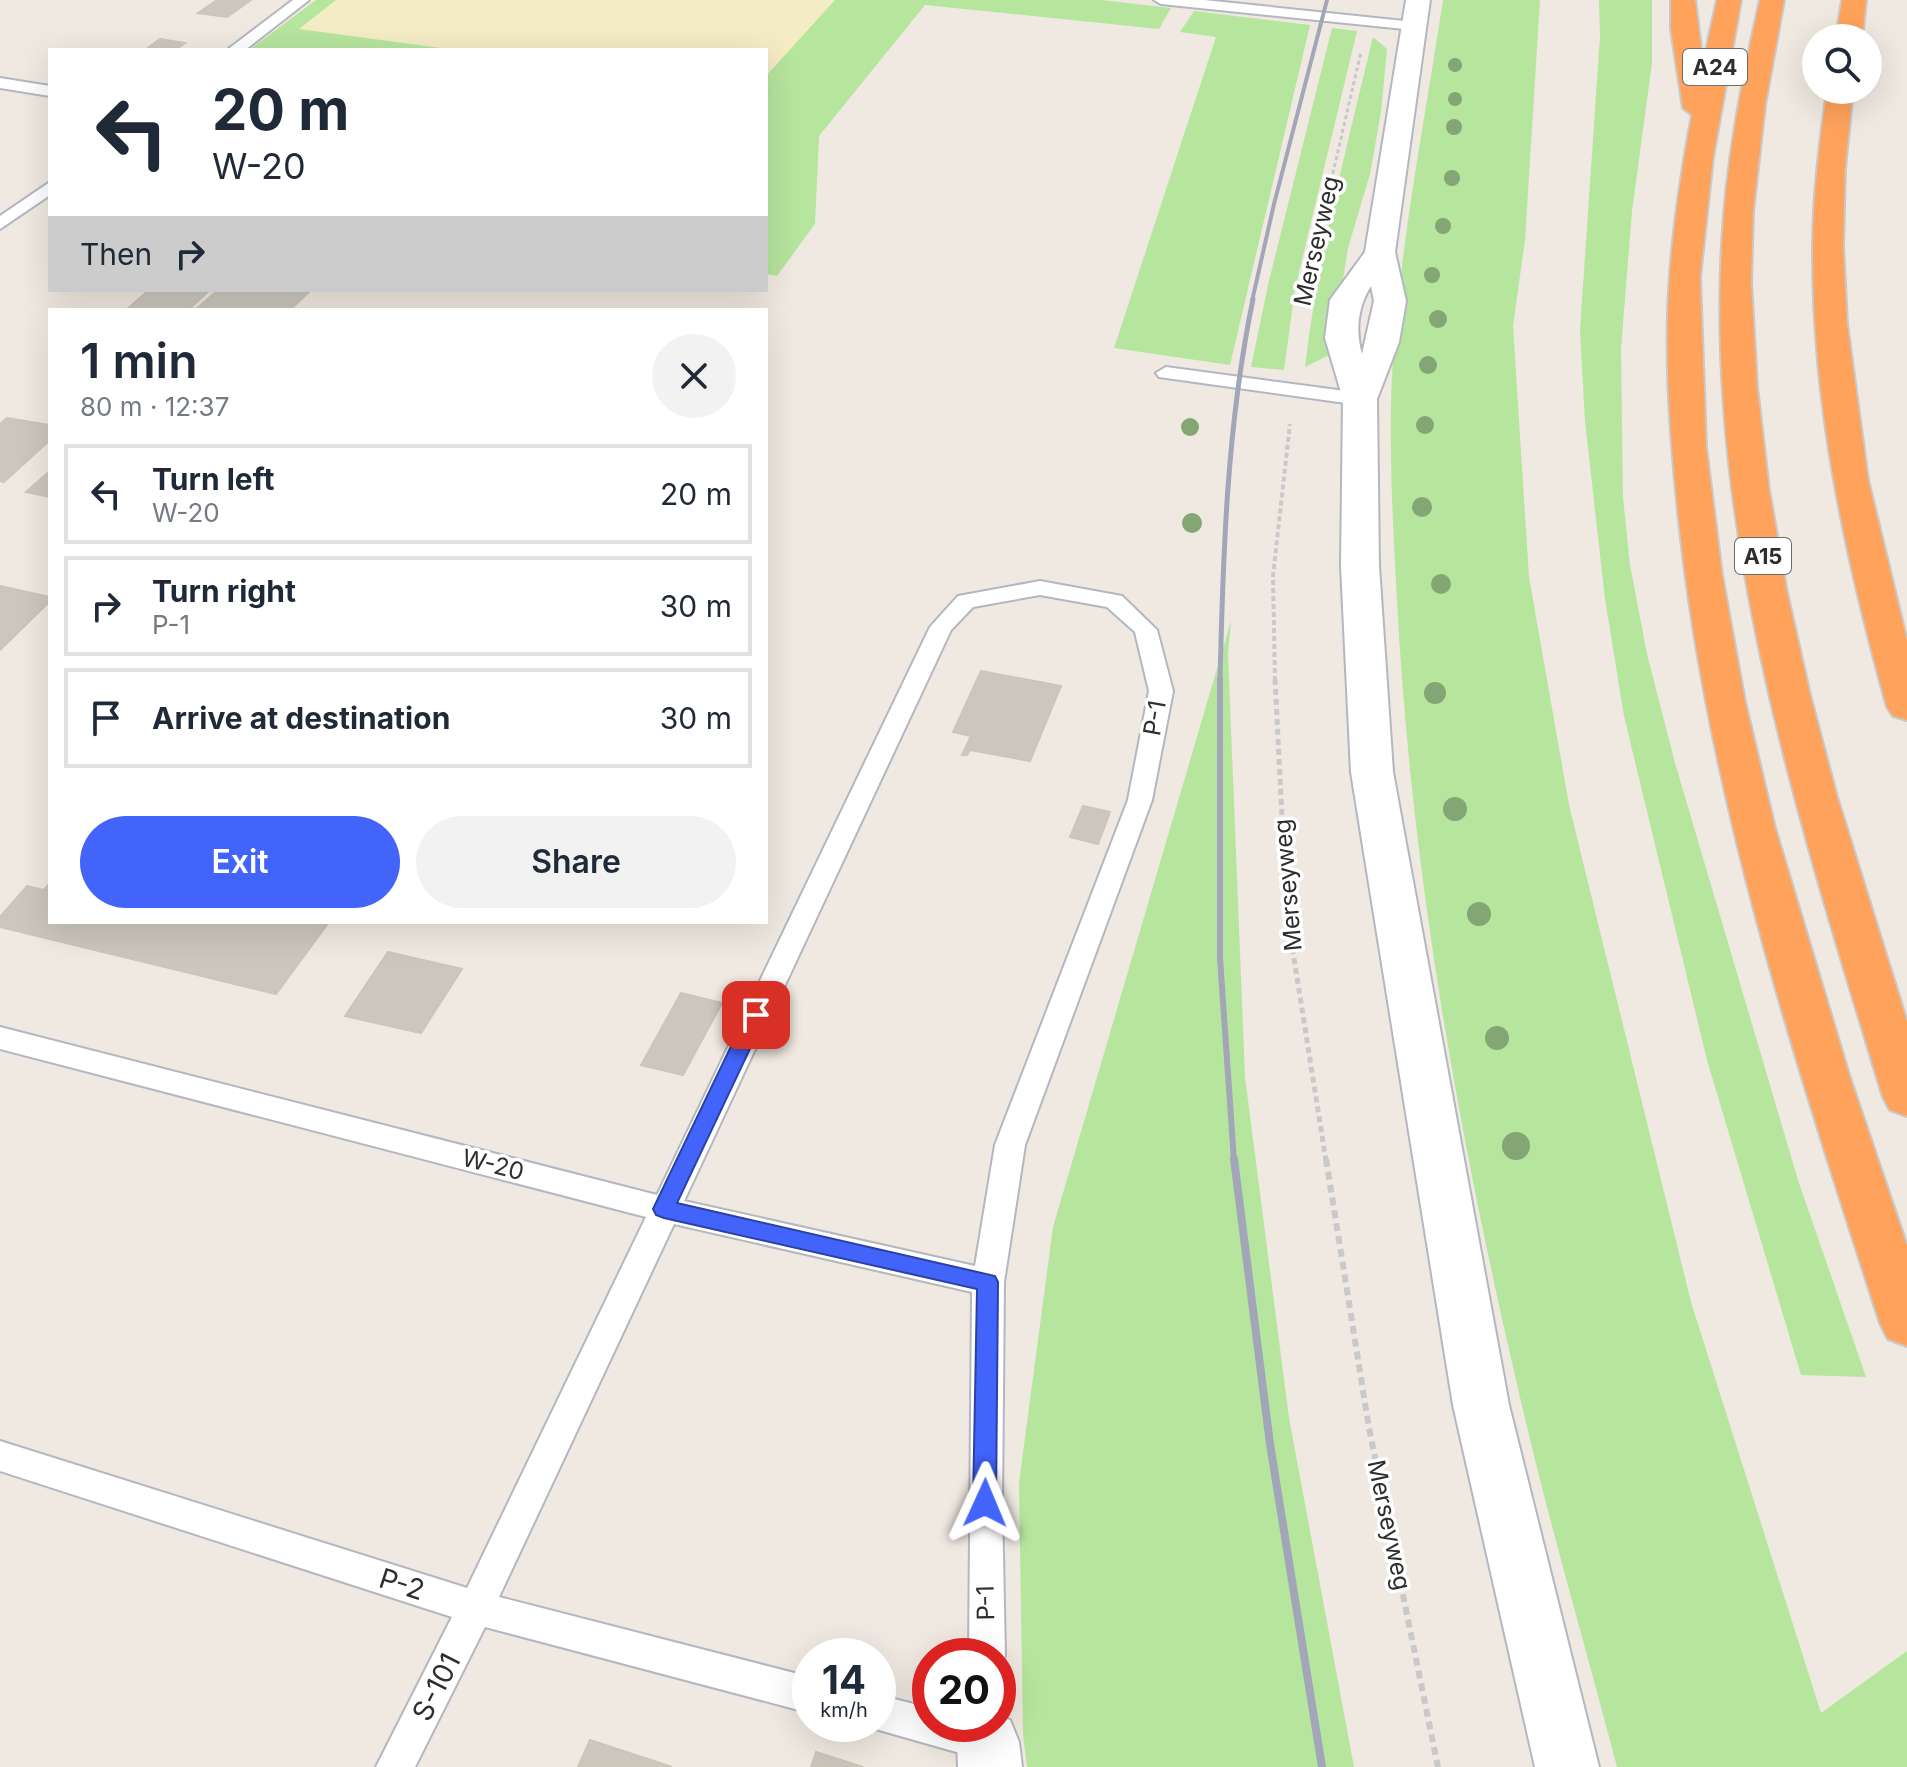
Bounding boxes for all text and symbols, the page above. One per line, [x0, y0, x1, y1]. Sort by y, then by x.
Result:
map controls [1802, 24, 1882, 104]
button: search [1802, 24, 1882, 104]
road number: A24 [1683, 49, 1747, 85]
text: 20 m [212, 76, 349, 144]
icon: left [80, 80, 184, 184]
text: W-20 [212, 144, 306, 188]
street label: Merseyweg [1288, 173, 1346, 309]
icon: right [168, 232, 212, 276]
text: Then [80, 236, 152, 272]
text: 1 min [80, 331, 198, 390]
button: close [652, 334, 736, 418]
text: 80 m · 12:37 [80, 391, 229, 422]
text: Turn left [152, 461, 274, 497]
icon: left [84, 472, 128, 516]
text: 20 m [660, 476, 732, 512]
text: W-20 [152, 497, 220, 528]
road number: A15 [1735, 538, 1791, 574]
text: Turn right [152, 573, 296, 609]
icon: right [84, 584, 128, 628]
text: 30 m [660, 588, 732, 624]
text: P-1 [152, 609, 190, 640]
icon: arrive [84, 696, 128, 740]
street label: P-1 [1137, 698, 1172, 738]
text: Arrive at destination [152, 700, 450, 736]
text: 30 m [660, 700, 732, 736]
button: Exit [80, 816, 400, 908]
button: Share [416, 816, 736, 908]
street label: Merseyweg [1267, 818, 1308, 952]
pin [722, 981, 790, 1049]
icon: arrive [734, 993, 778, 1037]
street label: W-20 [459, 1143, 527, 1186]
street label: Merseyweg [1362, 1457, 1417, 1593]
position arrow [943, 1461, 1027, 1545]
street label: P-2 [375, 1561, 429, 1607]
street label: P-1 [971, 1585, 1000, 1621]
speed limit sign: 20 [912, 1638, 1016, 1742]
street label: S-101 [405, 1648, 467, 1726]
text: 14 [822, 1655, 866, 1704]
text: km/h [820, 1698, 868, 1722]

